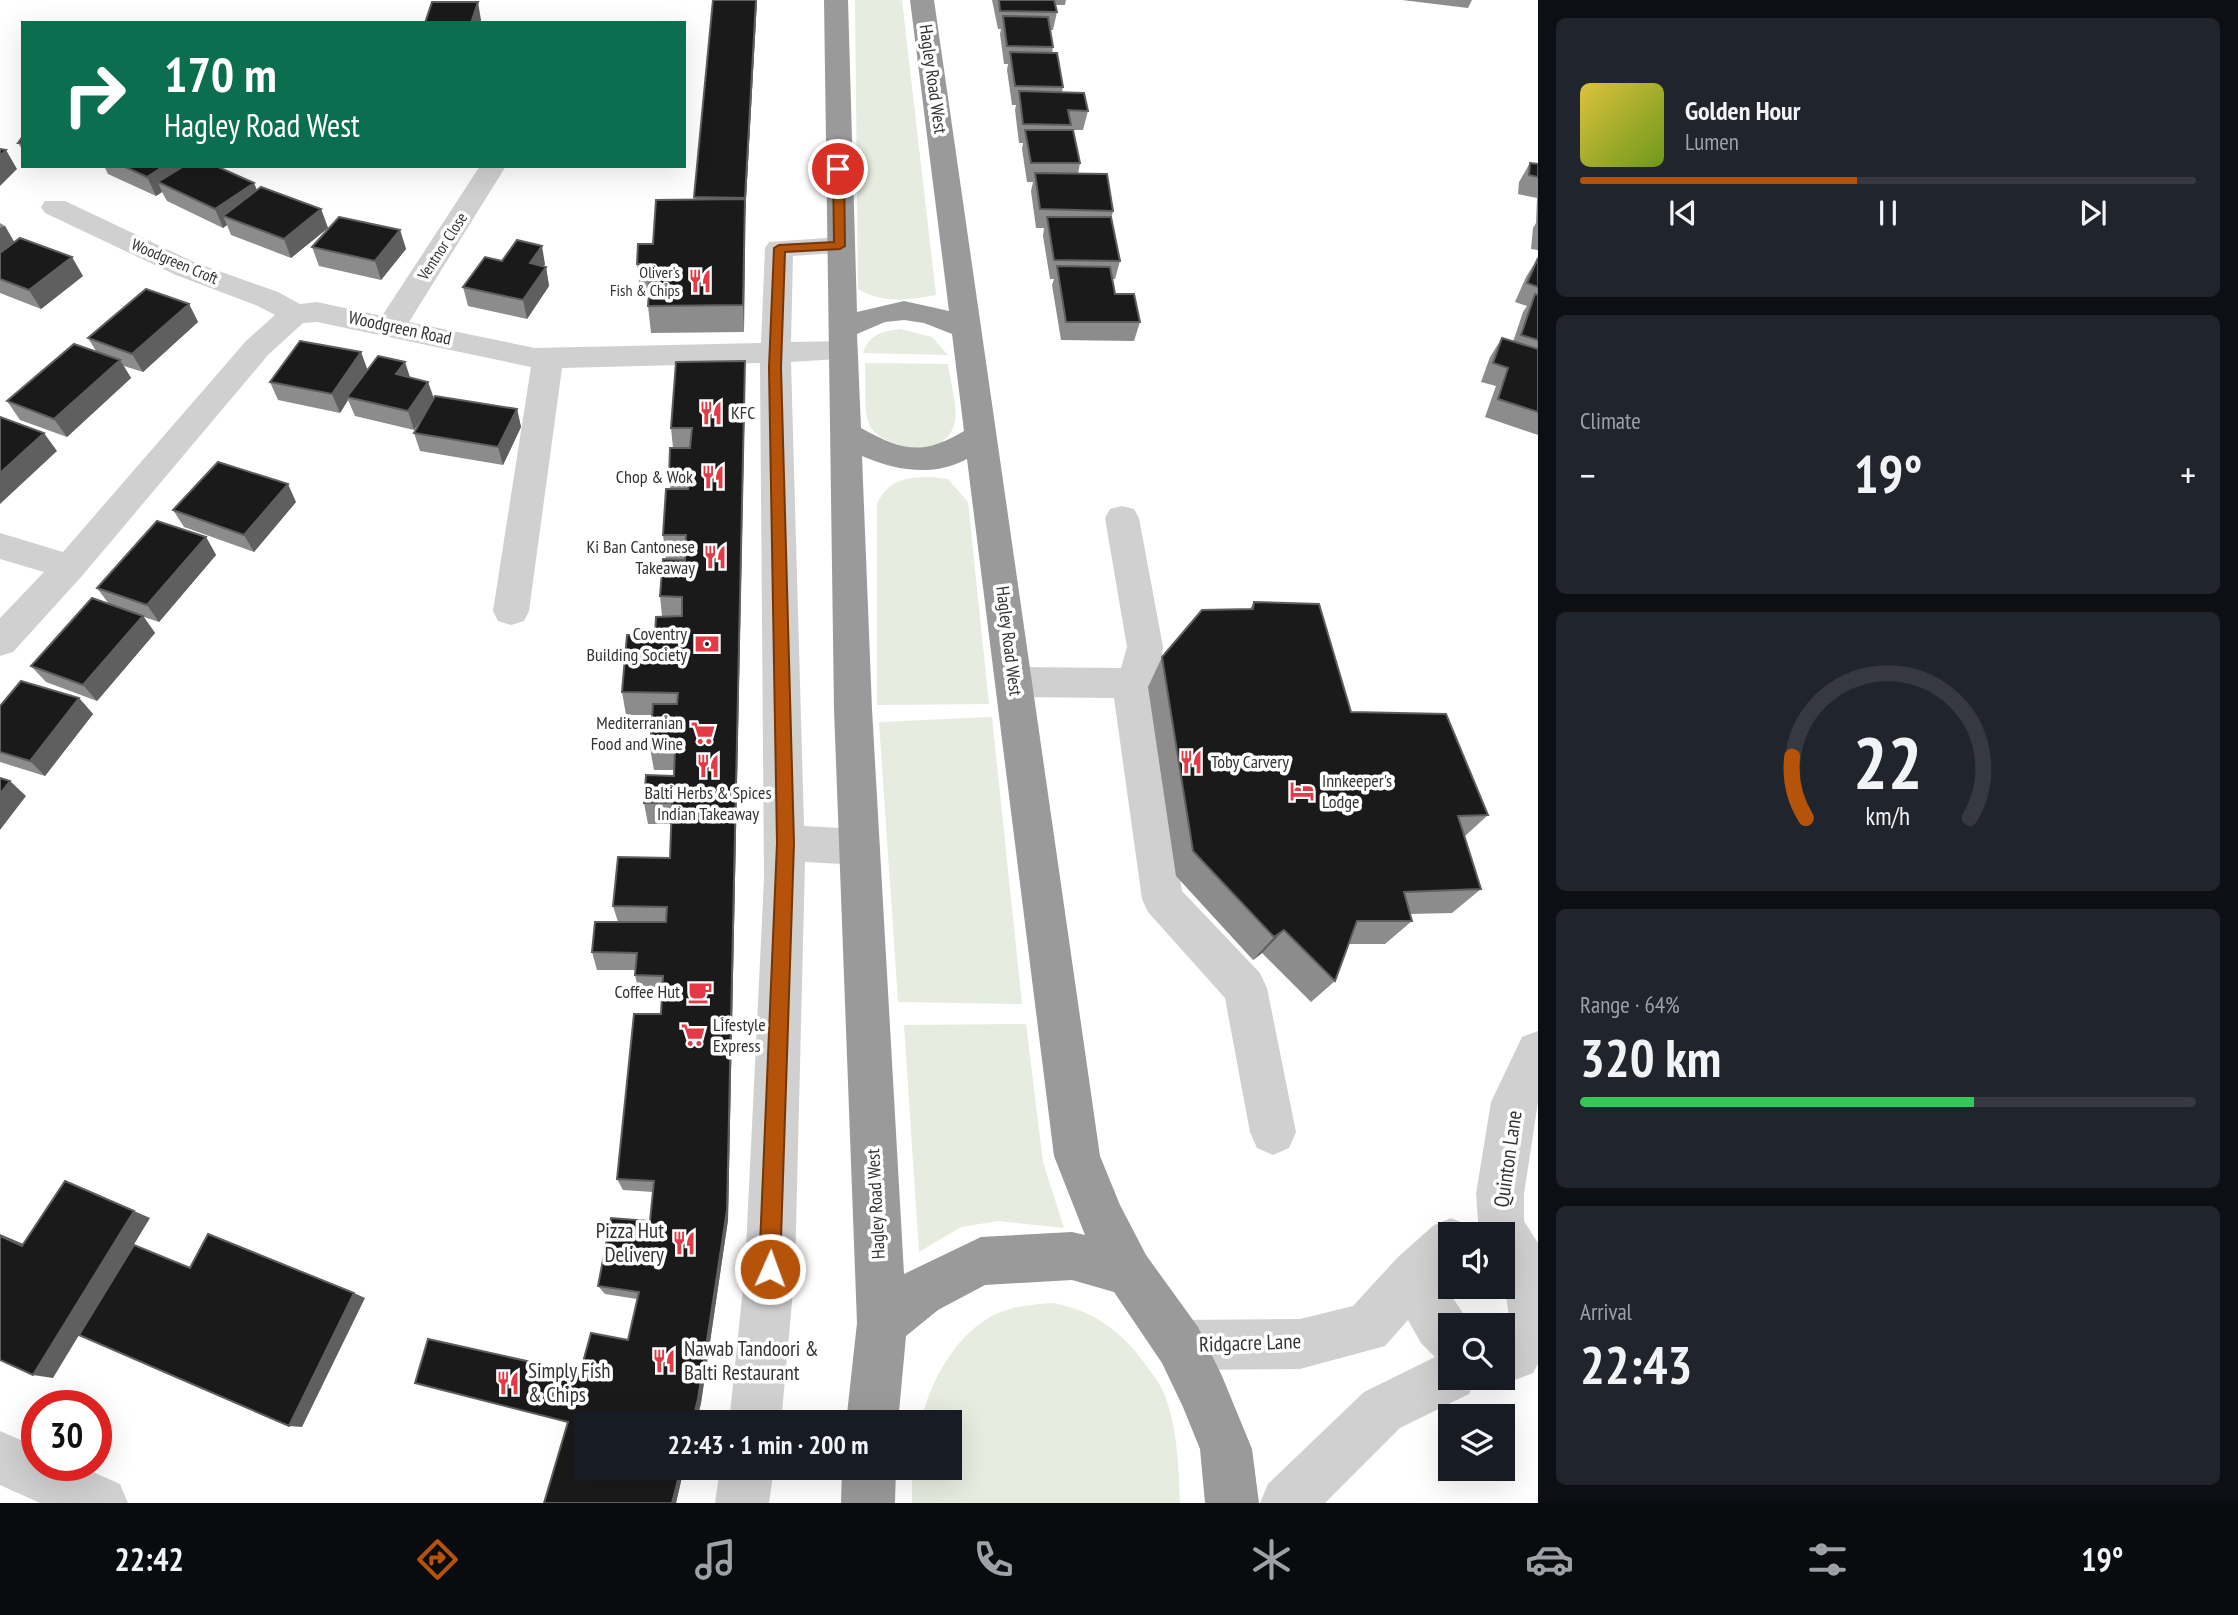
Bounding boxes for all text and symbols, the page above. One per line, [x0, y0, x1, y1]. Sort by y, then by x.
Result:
street label: Hagley Road West [914, 23, 953, 135]
text: 170 m [164, 42, 277, 106]
icon: right [49, 49, 140, 140]
text: Golden Hour [1685, 94, 1800, 127]
text: Hagley Road West [164, 104, 360, 146]
text: Lumen [1685, 127, 1739, 156]
pin [808, 139, 868, 199]
icon: arrive [819, 150, 857, 188]
icon: previous [1664, 194, 1702, 232]
icon: pause [1869, 194, 1907, 232]
icon: next [2074, 194, 2112, 232]
street label: Ventnor Close [412, 209, 471, 284]
street label: Woodgreen Croft [129, 234, 222, 288]
place label: Oliver's Fish & Chips [610, 262, 680, 300]
restaurant icon: Oliver's Fish & Chips [686, 267, 714, 295]
street label: Woodgreen Road [347, 305, 454, 350]
restaurant icon: KFC [697, 399, 725, 427]
place label: KFC [731, 401, 756, 424]
text: Climate [1580, 406, 1641, 435]
text: 19° [1854, 440, 1922, 507]
text: − [1580, 450, 1596, 499]
text: + [2180, 450, 2196, 499]
restaurant icon: Chop & Wok [699, 463, 727, 491]
place label: Chop & Wok [616, 465, 693, 488]
place label: Ki Ban Cantonese Takeaway [586, 535, 695, 579]
restaurant icon: Ki Ban Cantonese Takeaway [701, 543, 729, 571]
street label: Hagley Road West [991, 585, 1028, 697]
place label: Coventry Building Society [587, 622, 687, 666]
bank icon: Coventry Building Society [693, 630, 721, 658]
place label: Mediterranian Food and Wine [591, 711, 683, 755]
text: 22 [1853, 714, 1923, 808]
supermarket icon: Mediterranian Food and Wine [689, 719, 717, 747]
restaurant icon: Toby Carvery [1177, 748, 1205, 776]
place label: Toby Carvery [1211, 750, 1289, 773]
restaurant icon: Balti Herbs & Spices Indian Takeaway [694, 752, 722, 780]
place label: Innkeeper's Lodge [1322, 769, 1392, 813]
hotel icon: Innkeeper's Lodge [1288, 777, 1316, 805]
place label: Balti Herbs & Spices Indian Takeaway [645, 781, 771, 825]
text: km/h [1866, 799, 1910, 831]
cafe icon: Coffee Hut [686, 978, 714, 1006]
place label: Coffee Hut [615, 980, 680, 1003]
text: Range · 64% [1580, 990, 1680, 1019]
place label: Lifestyle Express [713, 1013, 766, 1057]
supermarket icon: Lifestyle Express [679, 1021, 707, 1049]
text: 320 km [1580, 1024, 1721, 1091]
street label: Quinton Lane [1487, 1109, 1528, 1209]
street label: Hagley Road West [861, 1148, 890, 1260]
place label: Pizza Hut Delivery [596, 1217, 664, 1268]
map controls [1438, 1222, 1515, 1481]
button: sound [1438, 1222, 1515, 1299]
restaurant icon: Pizza Hut Delivery [670, 1229, 698, 1257]
position arrow [733, 1232, 807, 1306]
text: Arrival [1580, 1297, 1632, 1326]
button: search [1438, 1313, 1515, 1390]
street label: Ridgacre Lane [1198, 1327, 1302, 1358]
text: 22:43 [1580, 1331, 1692, 1398]
place label: Nawab Tandoori & Balti Restaurant [684, 1335, 819, 1386]
restaurant icon: Nawab Tandoori & Balti Restaurant [650, 1347, 678, 1375]
place label: Simply Fish & Chips [528, 1357, 611, 1408]
restaurant icon: Simply Fish & Chips [494, 1369, 522, 1397]
speed limit sign: 30 [21, 1390, 112, 1481]
button: layers [1438, 1404, 1515, 1481]
text: 22:43 · 1 min · 200 m [668, 1428, 868, 1461]
icon: directions [413, 1535, 462, 1584]
icon: music [691, 1535, 740, 1584]
icon: phone [969, 1535, 1018, 1584]
icon: climate [1247, 1535, 1296, 1584]
icon: car [1525, 1535, 1574, 1584]
icon: filters [1803, 1535, 1852, 1584]
text: 22:42 [115, 1538, 184, 1580]
text: 19° [2081, 1538, 2123, 1580]

